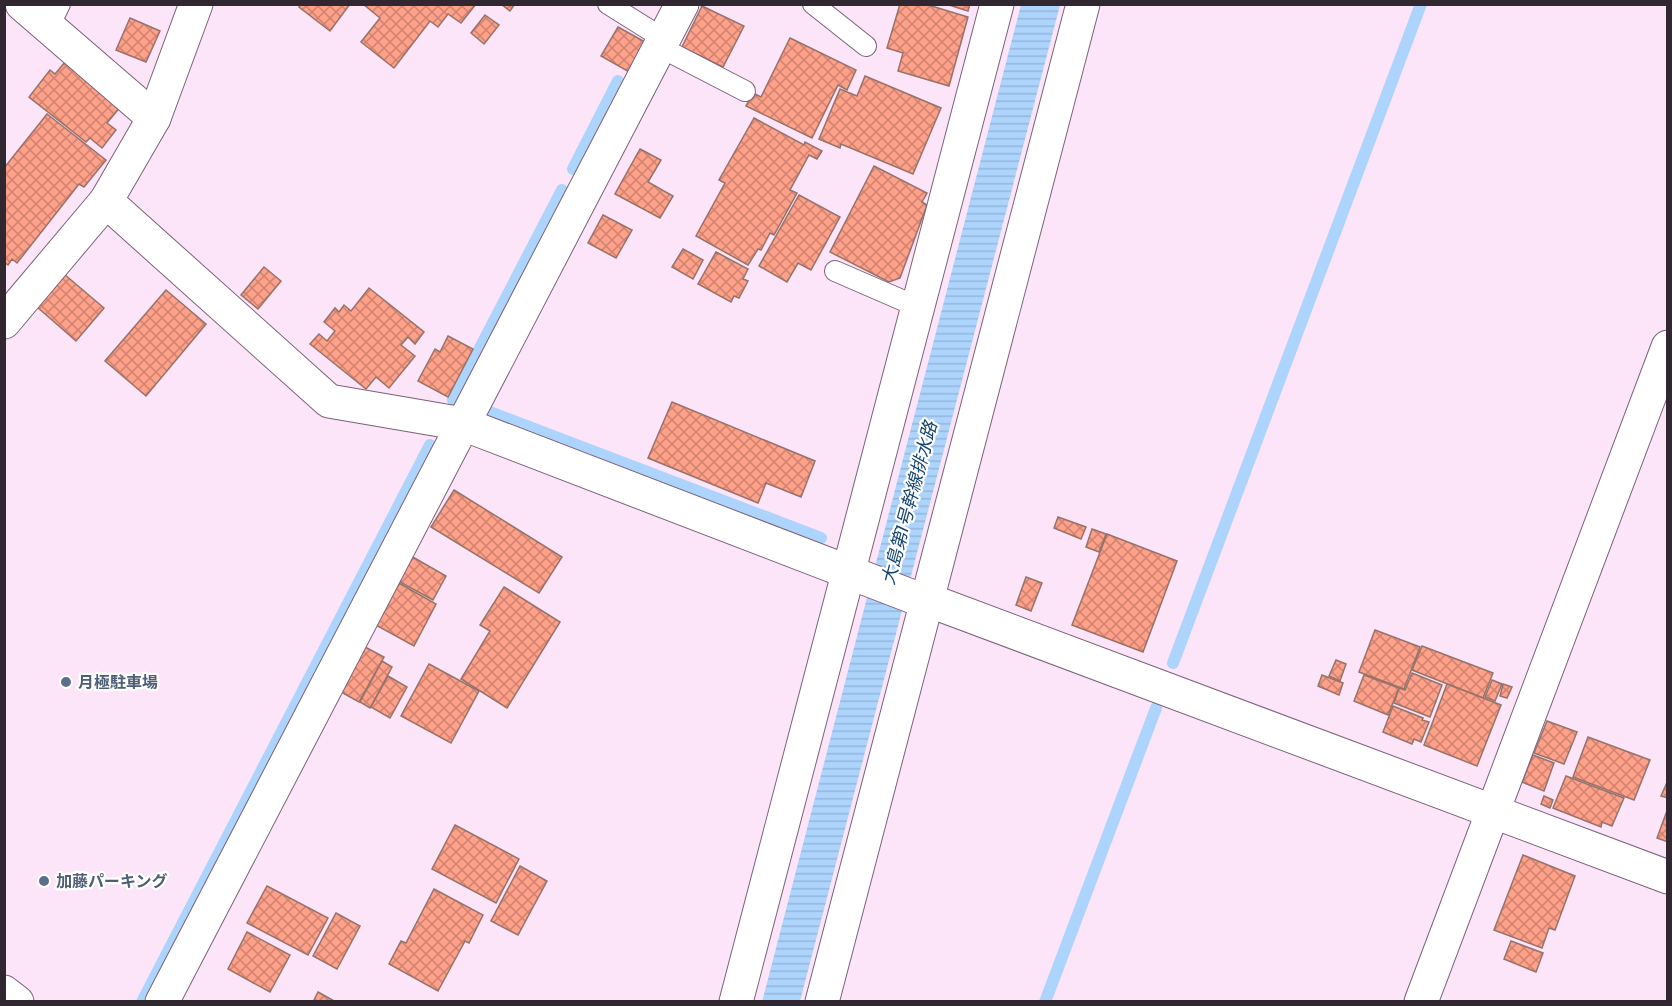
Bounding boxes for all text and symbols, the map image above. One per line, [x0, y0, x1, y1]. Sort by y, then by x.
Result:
water label: 大島第1号幹線排水路 [875, 417, 943, 587]
place label: 月極駐車場 [78, 671, 158, 694]
marker: 月極駐車場 [59, 675, 73, 689]
place label: 加藤パーキング [56, 870, 168, 893]
marker: 加藤パーキング [37, 874, 51, 888]

